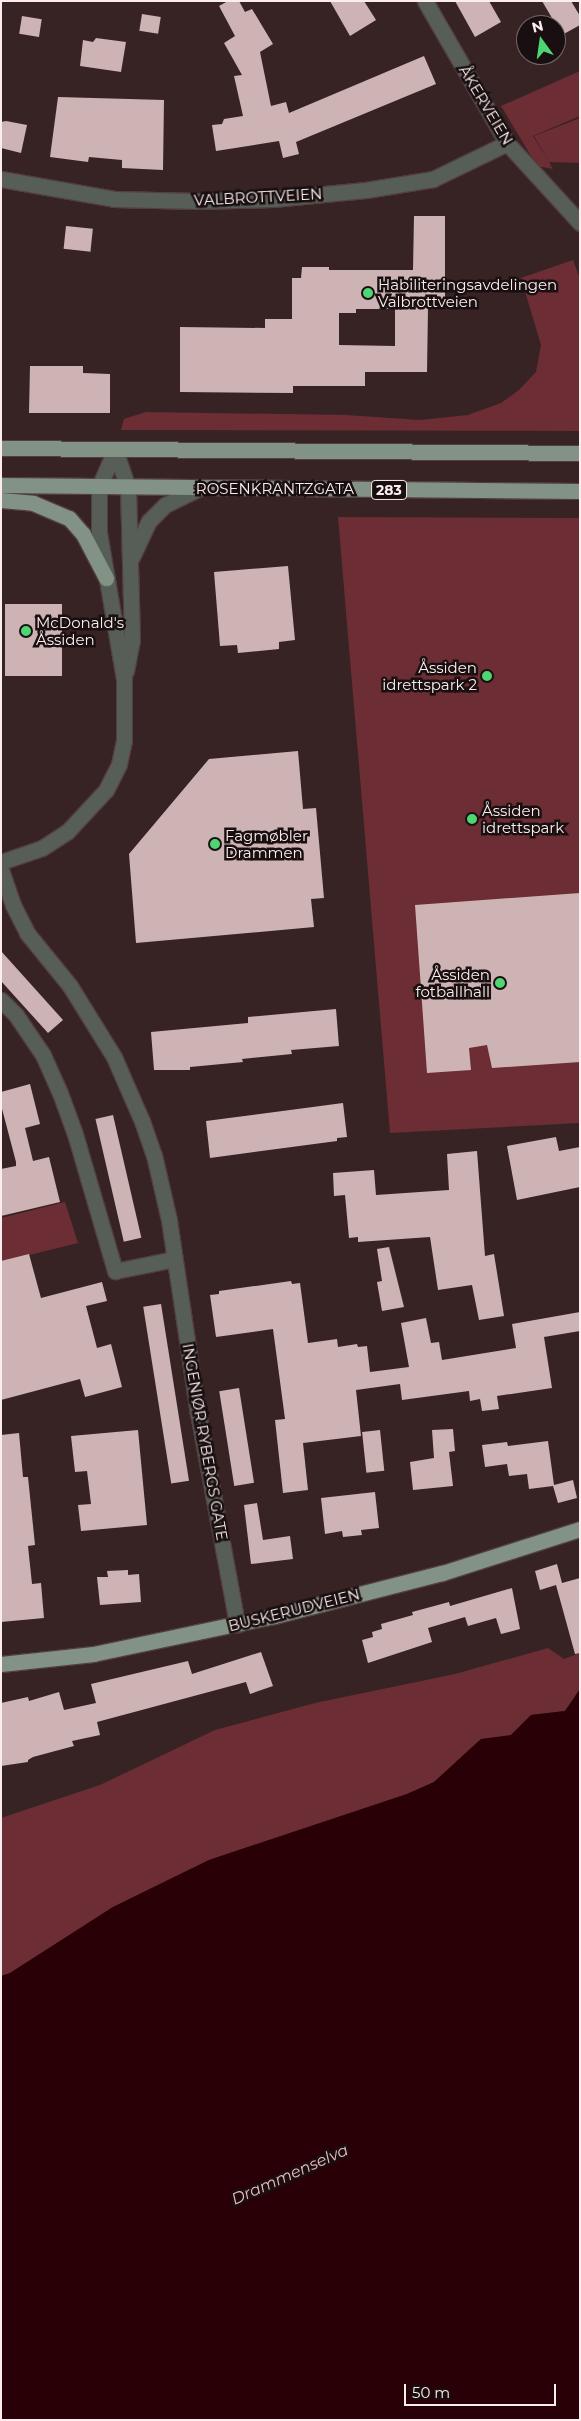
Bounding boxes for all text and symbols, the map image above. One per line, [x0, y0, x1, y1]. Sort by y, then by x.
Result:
north arrow [516, 15, 566, 65]
text: N [530, 16, 545, 37]
street label: ÅKERVEIEN [455, 62, 517, 148]
street label: VALBROTTVEIEN [193, 185, 323, 209]
place label: Habiliteringsavdelingen Valbrottveien [378, 275, 557, 310]
marker: Habiliteringsavdelingen Valbrottveien [362, 287, 374, 299]
road number: 283 [370, 478, 408, 502]
street label: ROSENKRANTZGATA [196, 480, 354, 498]
place label: McDonald's Åssiden [36, 613, 124, 648]
marker: McDonald's Åssiden [20, 625, 32, 637]
place label: Åssiden idrettspark 2 [382, 658, 477, 693]
marker: Åssiden idrettspark 2 [481, 670, 493, 682]
place label: Åssiden idrettspark [482, 801, 564, 836]
marker: Åssiden idrettspark [466, 813, 478, 825]
place label: Fagmøbler Drammen [225, 826, 308, 861]
marker: Fagmøbler Drammen [209, 838, 221, 850]
place label: Åssiden fotballhall [415, 965, 490, 1000]
marker: Åssiden fotballhall [494, 977, 506, 989]
street label: INGENIØR RYBERGS GATE [179, 1342, 231, 1542]
street label: BUSKERUDVEIEN [226, 1585, 362, 1635]
water label: Drammenselva [229, 2141, 351, 2209]
scale bar [406, 2374, 558, 2406]
text: 50 m [412, 2383, 450, 2402]

